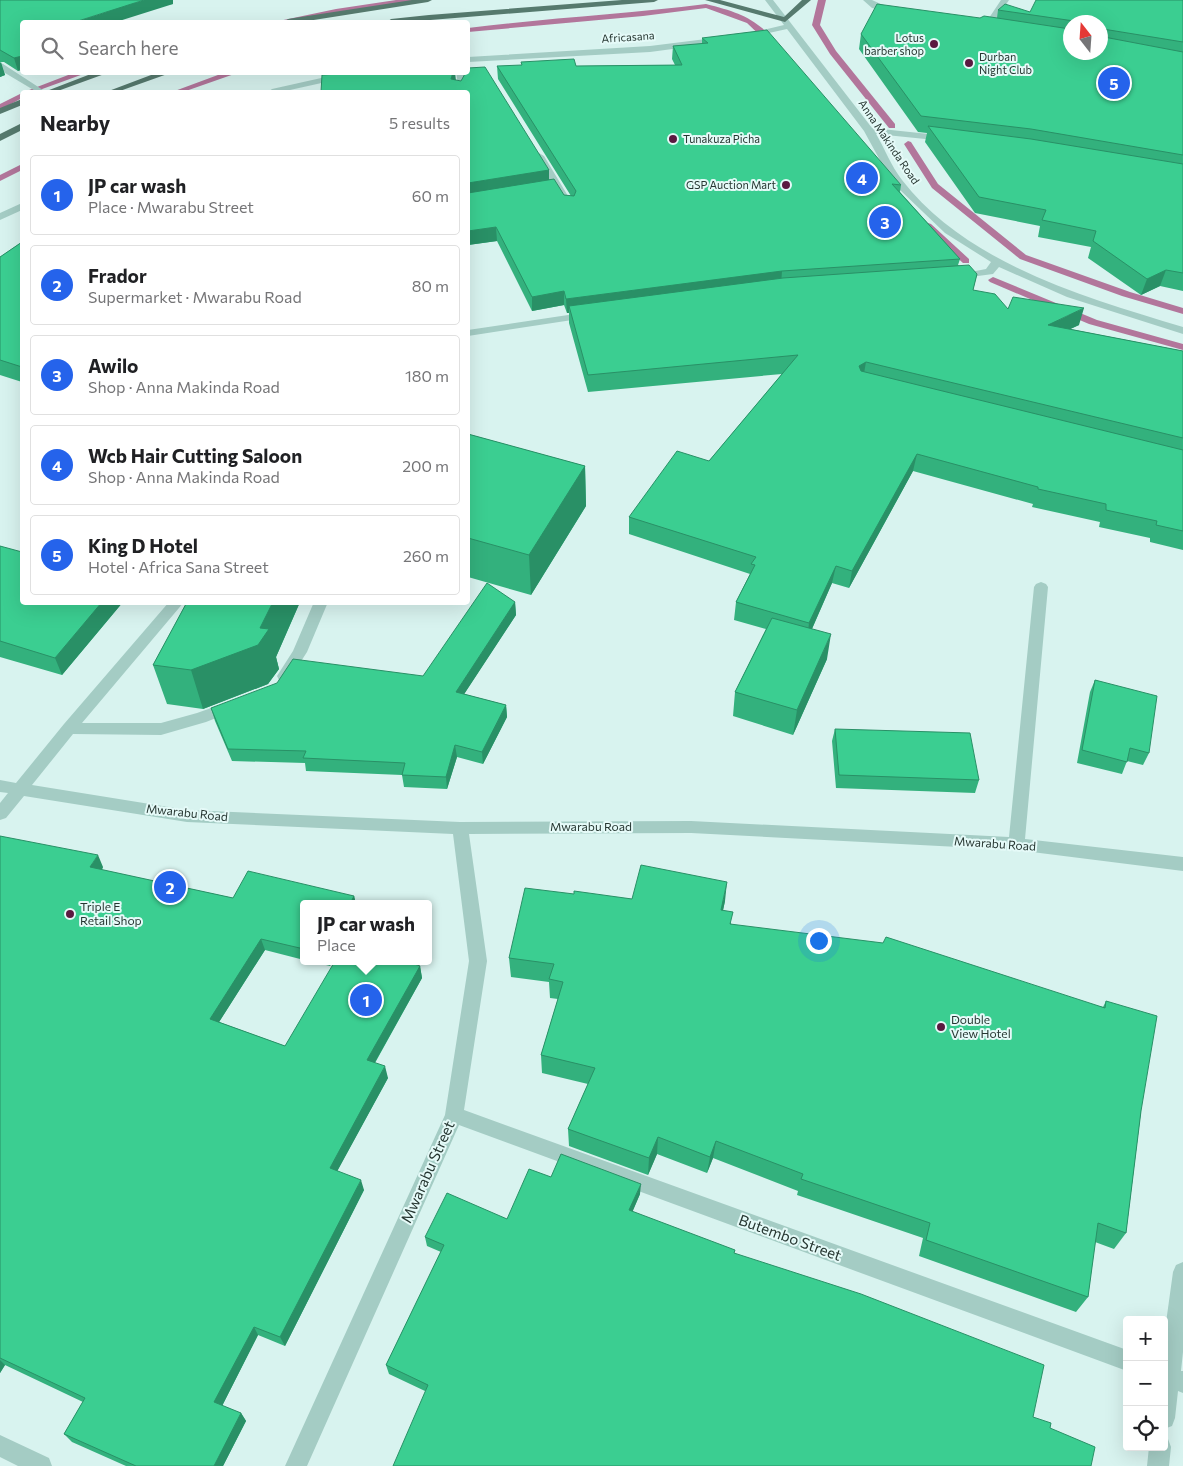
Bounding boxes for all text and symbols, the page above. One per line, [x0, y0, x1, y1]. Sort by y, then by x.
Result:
north arrow [1063, 15, 1108, 60]
search box [20, 20, 470, 75]
street label: Africasana [601, 28, 655, 45]
place label: Lotus barber shop [864, 31, 924, 57]
icon: search [38, 34, 66, 62]
text: Search here [78, 36, 178, 59]
marker: Lotus barber shop [928, 38, 940, 50]
place label: Durban Night Club [979, 50, 1032, 76]
marker: Durban Night Club [963, 57, 975, 69]
pin: 5 [1098, 64, 1130, 102]
street label: Anna Makinda Road [856, 97, 923, 186]
text: Nearby [40, 110, 110, 135]
text: 5 results [389, 113, 450, 132]
place label: Tunakuza Picha [683, 132, 760, 145]
marker: Tunakuza Picha [667, 133, 679, 145]
pin: 4 [846, 159, 878, 197]
text: JP car wash [88, 174, 186, 197]
place label: GSP Auction Mart [686, 178, 776, 191]
marker: GSP Auction Mart [780, 179, 792, 191]
text: 1 [53, 186, 61, 205]
text: 60 m [412, 186, 449, 205]
text: Place · Mwarabu Street [88, 197, 254, 216]
pin: 3 [869, 203, 901, 241]
text: Frador [88, 264, 147, 287]
text: 2 [52, 276, 62, 295]
text: 80 m [412, 276, 449, 295]
text: Supermarket · Mwarabu Road [88, 287, 302, 306]
text: Awilo [88, 354, 138, 377]
text: 3 [52, 366, 62, 385]
text: 180 m [405, 366, 449, 385]
text: Shop · Anna Makinda Road [88, 377, 280, 396]
text: Wcb Hair Cutting Saloon [88, 444, 302, 467]
text: 4 [52, 456, 62, 475]
text: 200 m [402, 456, 449, 475]
text: Shop · Anna Makinda Road [88, 467, 280, 486]
text: King D Hotel [88, 534, 198, 557]
text: 5 [52, 546, 62, 565]
text: 260 m [403, 546, 449, 565]
text: Hotel · Africa Sana Street [88, 557, 269, 576]
street label: Mwarabu Road [146, 801, 229, 823]
street label: Mwarabu Road [550, 819, 632, 833]
street label: Mwarabu Road [954, 833, 1036, 853]
pin: 2 [154, 868, 186, 906]
place label: Triple E Retail Shop [80, 899, 142, 927]
popup [300, 900, 432, 965]
marker: Triple E Retail Shop [64, 908, 76, 920]
text: JP car wash [317, 912, 415, 935]
your location [806, 928, 832, 954]
text: Place [317, 935, 356, 954]
pin: 1 [350, 981, 382, 1019]
place label: Double View Hotel [951, 1012, 1011, 1040]
marker: Double View Hotel [935, 1021, 947, 1033]
street label: Mwarabu Street [397, 1118, 458, 1225]
street label: Butembo Street [736, 1210, 844, 1264]
map controls [1123, 1316, 1168, 1451]
button: + [1123, 1316, 1168, 1361]
button: − [1123, 1361, 1168, 1406]
button: locate [1123, 1406, 1168, 1451]

